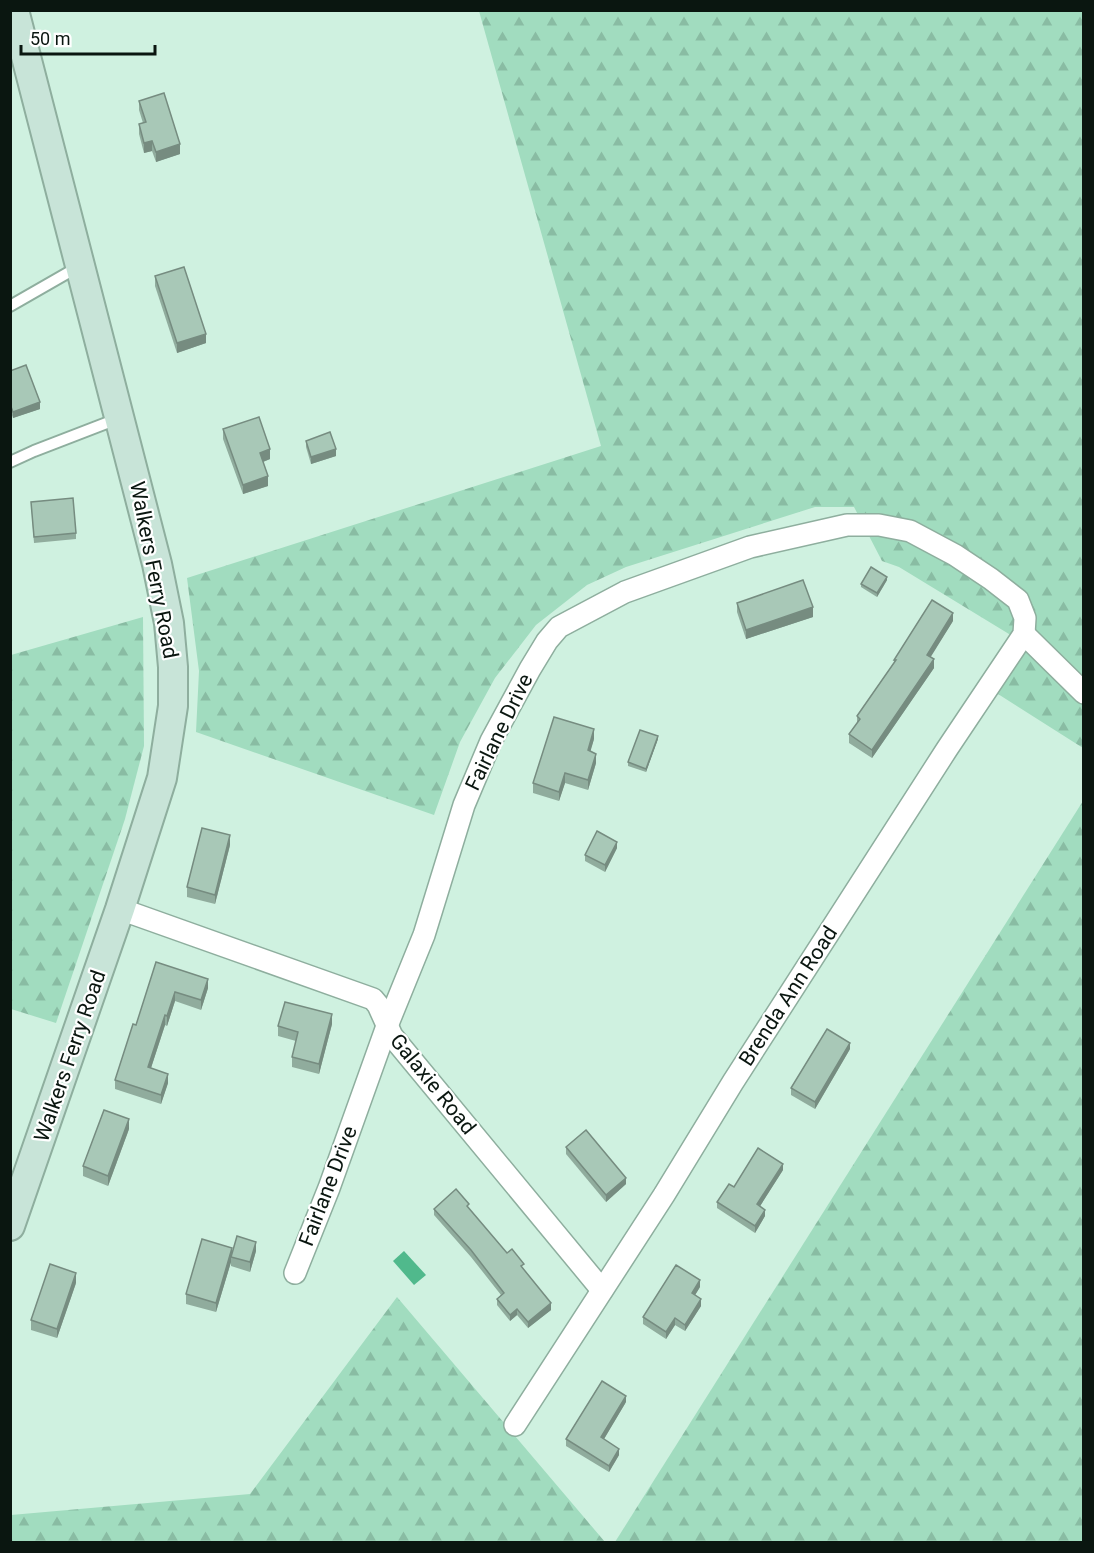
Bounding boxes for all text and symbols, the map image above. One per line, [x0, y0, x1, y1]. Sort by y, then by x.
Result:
scale bar [21, 18, 154, 56]
text: 50 m [30, 28, 70, 49]
street label: Walkers Ferry Road [125, 479, 183, 661]
street label: Fairlane Drive [460, 670, 538, 794]
street label: Brenda Ann Road [734, 922, 842, 1070]
street label: Walkers Ferry Road [29, 967, 111, 1145]
street label: Galaxie Road [385, 1029, 481, 1139]
street label: Fairlane Drive [294, 1123, 362, 1249]

